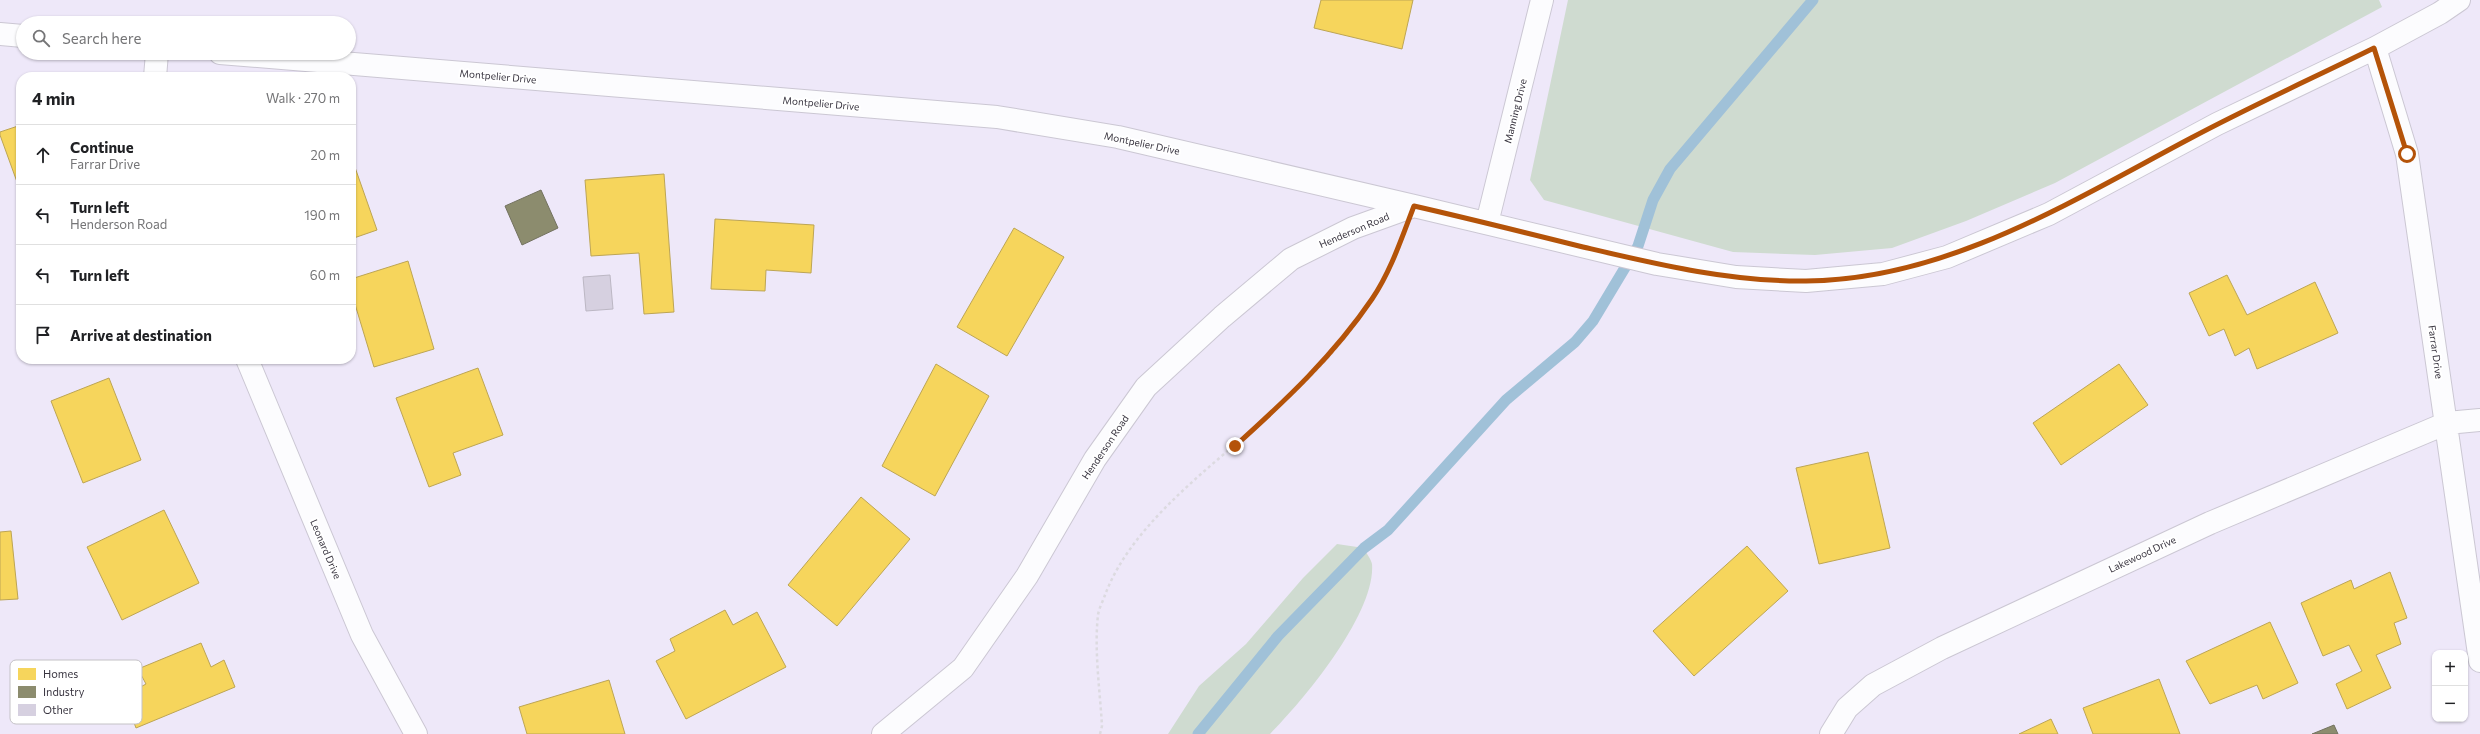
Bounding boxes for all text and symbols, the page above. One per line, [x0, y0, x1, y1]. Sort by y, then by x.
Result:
search box [16, 16, 356, 60]
icon: search [30, 27, 52, 49]
text: Search here [62, 29, 141, 47]
street label: Montpelier Drive [459, 67, 537, 85]
street label: Manning Drive [1501, 78, 1529, 144]
text: 4 min [32, 88, 75, 109]
text: Walk · 270 m [266, 90, 340, 106]
street label: Montpelier Drive [782, 94, 860, 112]
street label: Montpelier Drive [1103, 129, 1181, 157]
text: Continue [70, 138, 134, 156]
icon: ahead [32, 144, 54, 166]
route start [2398, 145, 2416, 163]
text: 20 m [311, 147, 340, 163]
text: Farrar Drive [70, 156, 140, 172]
text: Turn left [70, 198, 129, 216]
icon: left [32, 204, 54, 226]
text: 190 m [304, 207, 340, 223]
street label: Henderson Road [1317, 210, 1391, 250]
text: Henderson Road [70, 216, 167, 232]
icon: left [32, 264, 54, 286]
text: Turn left [70, 266, 129, 284]
text: 60 m [310, 267, 340, 283]
icon: arrive [32, 324, 54, 346]
street label: Farrar Drive [2426, 324, 2446, 380]
text: Arrive at destination [70, 326, 212, 344]
street label: Henderson Road [1079, 412, 1131, 481]
route end [1226, 437, 1244, 455]
street label: Leonard Drive [308, 517, 344, 581]
street label: Lakewood Drive [2106, 533, 2178, 575]
map controls [2432, 650, 2468, 722]
button: + [2432, 650, 2468, 686]
legend [10, 660, 142, 724]
text: Homes [43, 667, 78, 680]
text: Industry [43, 685, 85, 698]
button: − [2432, 686, 2468, 722]
text: Other [43, 703, 74, 716]

